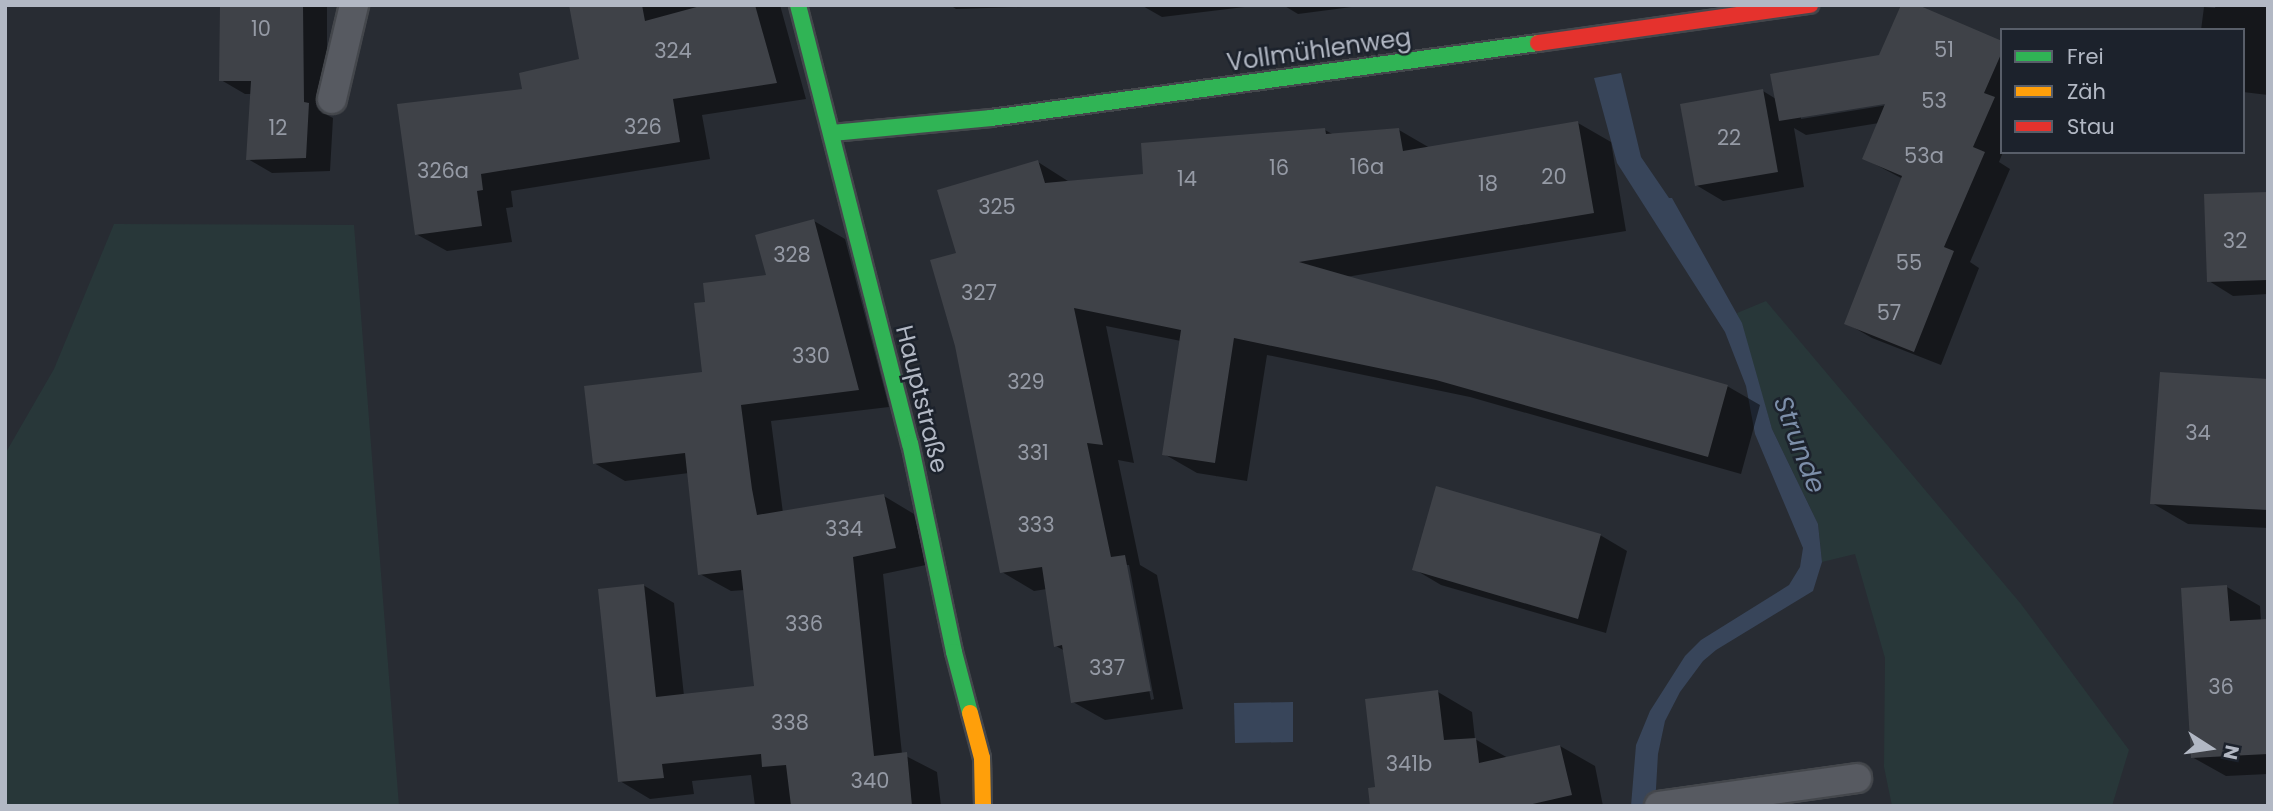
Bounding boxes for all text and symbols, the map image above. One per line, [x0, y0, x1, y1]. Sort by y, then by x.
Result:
house number: 10 [251, 16, 271, 42]
street label: Vollmühlenweg [1225, 23, 1413, 77]
legend [2000, 28, 2245, 154]
house number: 51 [1934, 37, 1954, 63]
house number: 324 [654, 38, 692, 64]
text: Frei [2067, 42, 2104, 71]
text: Zäh [2067, 77, 2106, 106]
house number: 53 [1921, 88, 1947, 114]
text: Stau [2067, 112, 2115, 141]
house number: 326 [624, 114, 662, 140]
house number: 12 [269, 115, 287, 141]
house number: 22 [1717, 125, 1741, 151]
house number: 53a [1904, 143, 1944, 169]
house number: 16a [1350, 154, 1384, 180]
house number: 16 [1269, 155, 1289, 181]
house number: 326a [417, 158, 469, 184]
house number: 20 [1541, 164, 1567, 190]
house number: 14 [1177, 166, 1197, 192]
house number: 18 [1478, 171, 1498, 197]
house number: 325 [978, 194, 1016, 220]
house number: 32 [2223, 228, 2247, 254]
house number: 328 [773, 242, 811, 268]
house number: 55 [1896, 250, 1922, 276]
house number: 327 [961, 280, 997, 306]
house number: 57 [1877, 300, 1901, 326]
street label: Hauptstraße [890, 322, 954, 476]
house number: 330 [792, 343, 830, 369]
house number: 329 [1007, 369, 1045, 395]
water label: Strunde [1766, 392, 1832, 498]
house number: 34 [2185, 420, 2211, 446]
house number: 331 [1017, 440, 1049, 466]
house number: 333 [1017, 512, 1055, 538]
house number: 334 [825, 516, 863, 542]
house number: 336 [785, 611, 823, 637]
house number: 337 [1089, 655, 1125, 681]
house number: 36 [2208, 674, 2234, 700]
house number: 338 [771, 710, 809, 736]
north arrow [2175, 713, 2245, 783]
text: N [2216, 743, 2246, 762]
house number: 341b [1386, 751, 1432, 777]
house number: 340 [851, 768, 889, 794]

